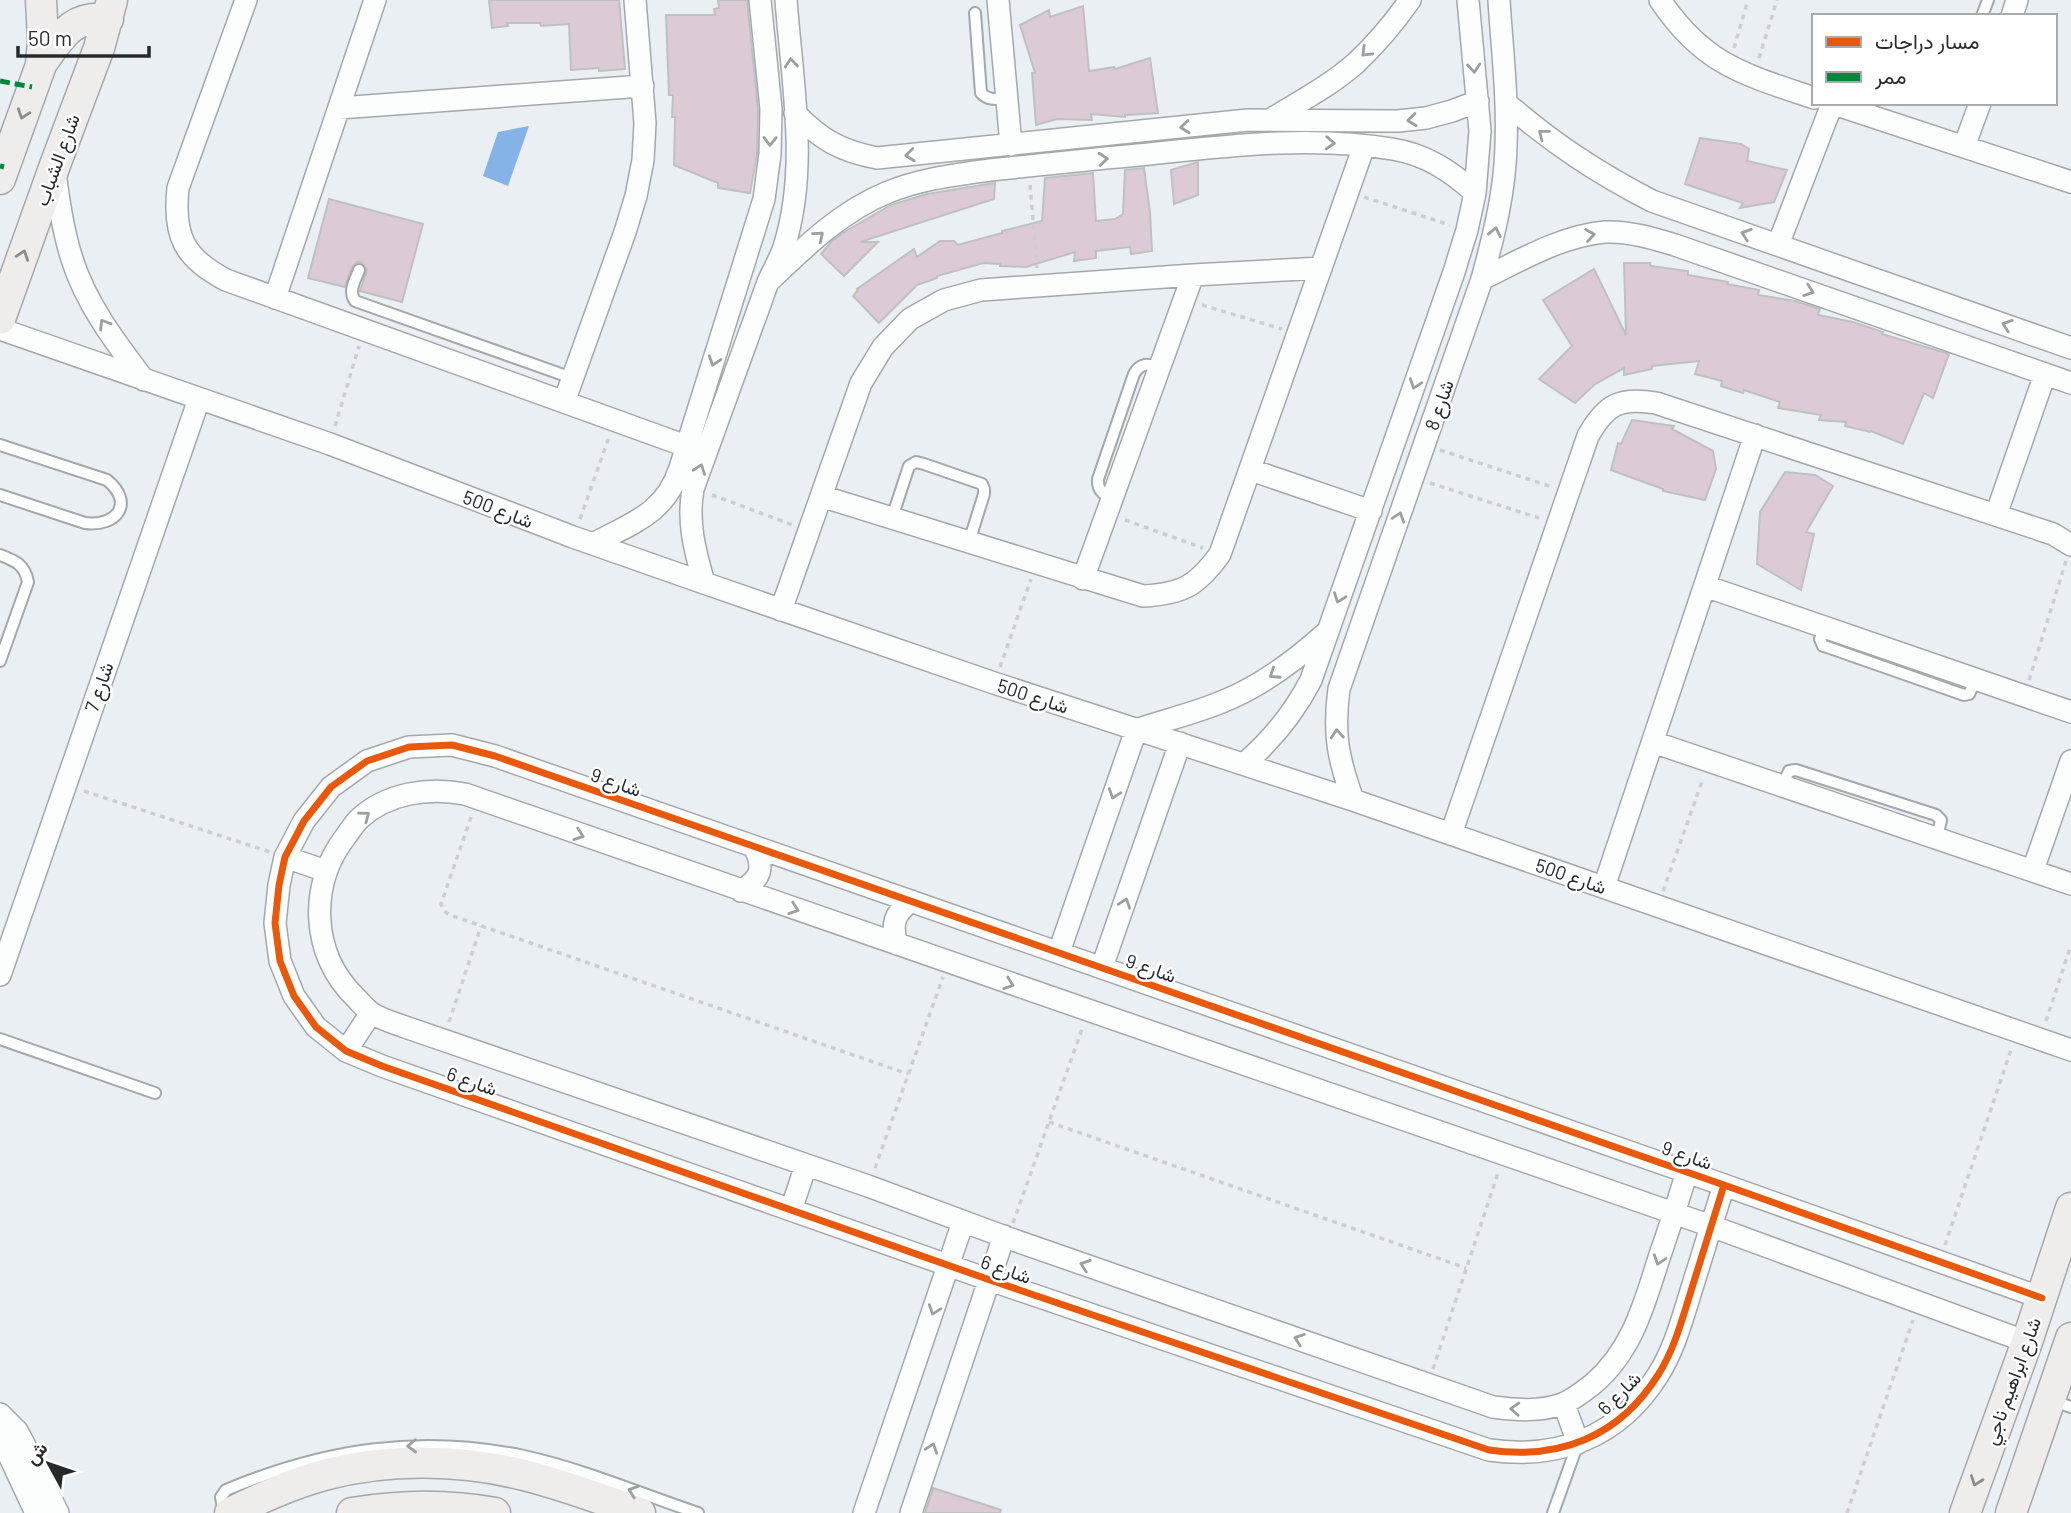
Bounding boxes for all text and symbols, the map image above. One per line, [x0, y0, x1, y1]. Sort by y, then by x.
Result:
scale bar [18, 14, 149, 58]
legend [1812, 14, 2057, 105]
text: 50 m [28, 25, 72, 50]
text: مسار دراجات [1875, 28, 1979, 55]
one-way arrow [1362, 44, 1375, 57]
one-way arrow [784, 57, 799, 68]
one-way arrow [1467, 62, 1482, 74]
text: ممر [1874, 63, 1906, 90]
one-way arrow [17, 107, 31, 119]
street label: شارع الشباب [29, 111, 86, 210]
one-way arrow [1407, 112, 1418, 127]
one-way arrow [1180, 119, 1191, 134]
one-way arrow [1538, 129, 1551, 142]
one-way arrow [1325, 135, 1336, 150]
one-way arrow [763, 136, 778, 147]
one-way arrow [905, 147, 916, 162]
one-way arrow [1098, 152, 1109, 167]
one-way arrow [1486, 226, 1501, 238]
one-way arrow [1585, 228, 1596, 243]
one-way arrow [1740, 228, 1752, 242]
one-way arrow [810, 232, 823, 244]
one-way arrow [15, 249, 29, 261]
one-way arrow [1802, 283, 1814, 297]
one-way arrow [100, 319, 113, 332]
one-way arrow [2001, 319, 2013, 333]
one-way arrow [707, 354, 722, 366]
one-way arrow [1410, 377, 1424, 389]
street label: شارع 8 [1419, 377, 1460, 434]
one-way arrow [692, 464, 706, 476]
street label: شارع 500 [459, 485, 537, 534]
one-way arrow [1391, 511, 1405, 524]
one-way arrow [1334, 591, 1348, 603]
street label: شارع 7 [79, 659, 120, 715]
one-way arrow [1269, 665, 1282, 678]
street label: شارع 500 [994, 673, 1072, 720]
one-way arrow [1330, 728, 1345, 739]
street label: شارع 9 [587, 762, 644, 803]
one-way arrow [1108, 788, 1122, 800]
one-way arrow [357, 812, 370, 824]
one-way arrow [572, 827, 584, 841]
street label: شارع 500 [1532, 853, 1610, 900]
one-way arrow [1117, 897, 1131, 910]
one-way arrow [787, 901, 799, 915]
street label: شارع 9 [1122, 948, 1179, 989]
one-way arrow [1002, 976, 1014, 990]
street label: شارع 6 [443, 1061, 500, 1102]
street label: شارع 9 [1658, 1135, 1715, 1176]
street label: شارع 6 [977, 1249, 1034, 1290]
one-way arrow [1652, 1254, 1667, 1266]
one-way arrow [1079, 1259, 1091, 1273]
one-way arrow [927, 1303, 942, 1315]
street label: شارع ابراهيم ناجي [1978, 1314, 2050, 1449]
one-way arrow [1294, 1333, 1306, 1347]
street label: شارع 6 [1592, 1366, 1647, 1421]
one-way arrow [1510, 1402, 1521, 1417]
north arrow [14, 1429, 84, 1499]
text: ش [19, 1436, 53, 1470]
one-way arrow [406, 1438, 417, 1453]
one-way arrow [924, 1443, 939, 1455]
one-way arrow [1971, 1475, 1985, 1487]
one-way arrow [627, 1485, 640, 1499]

